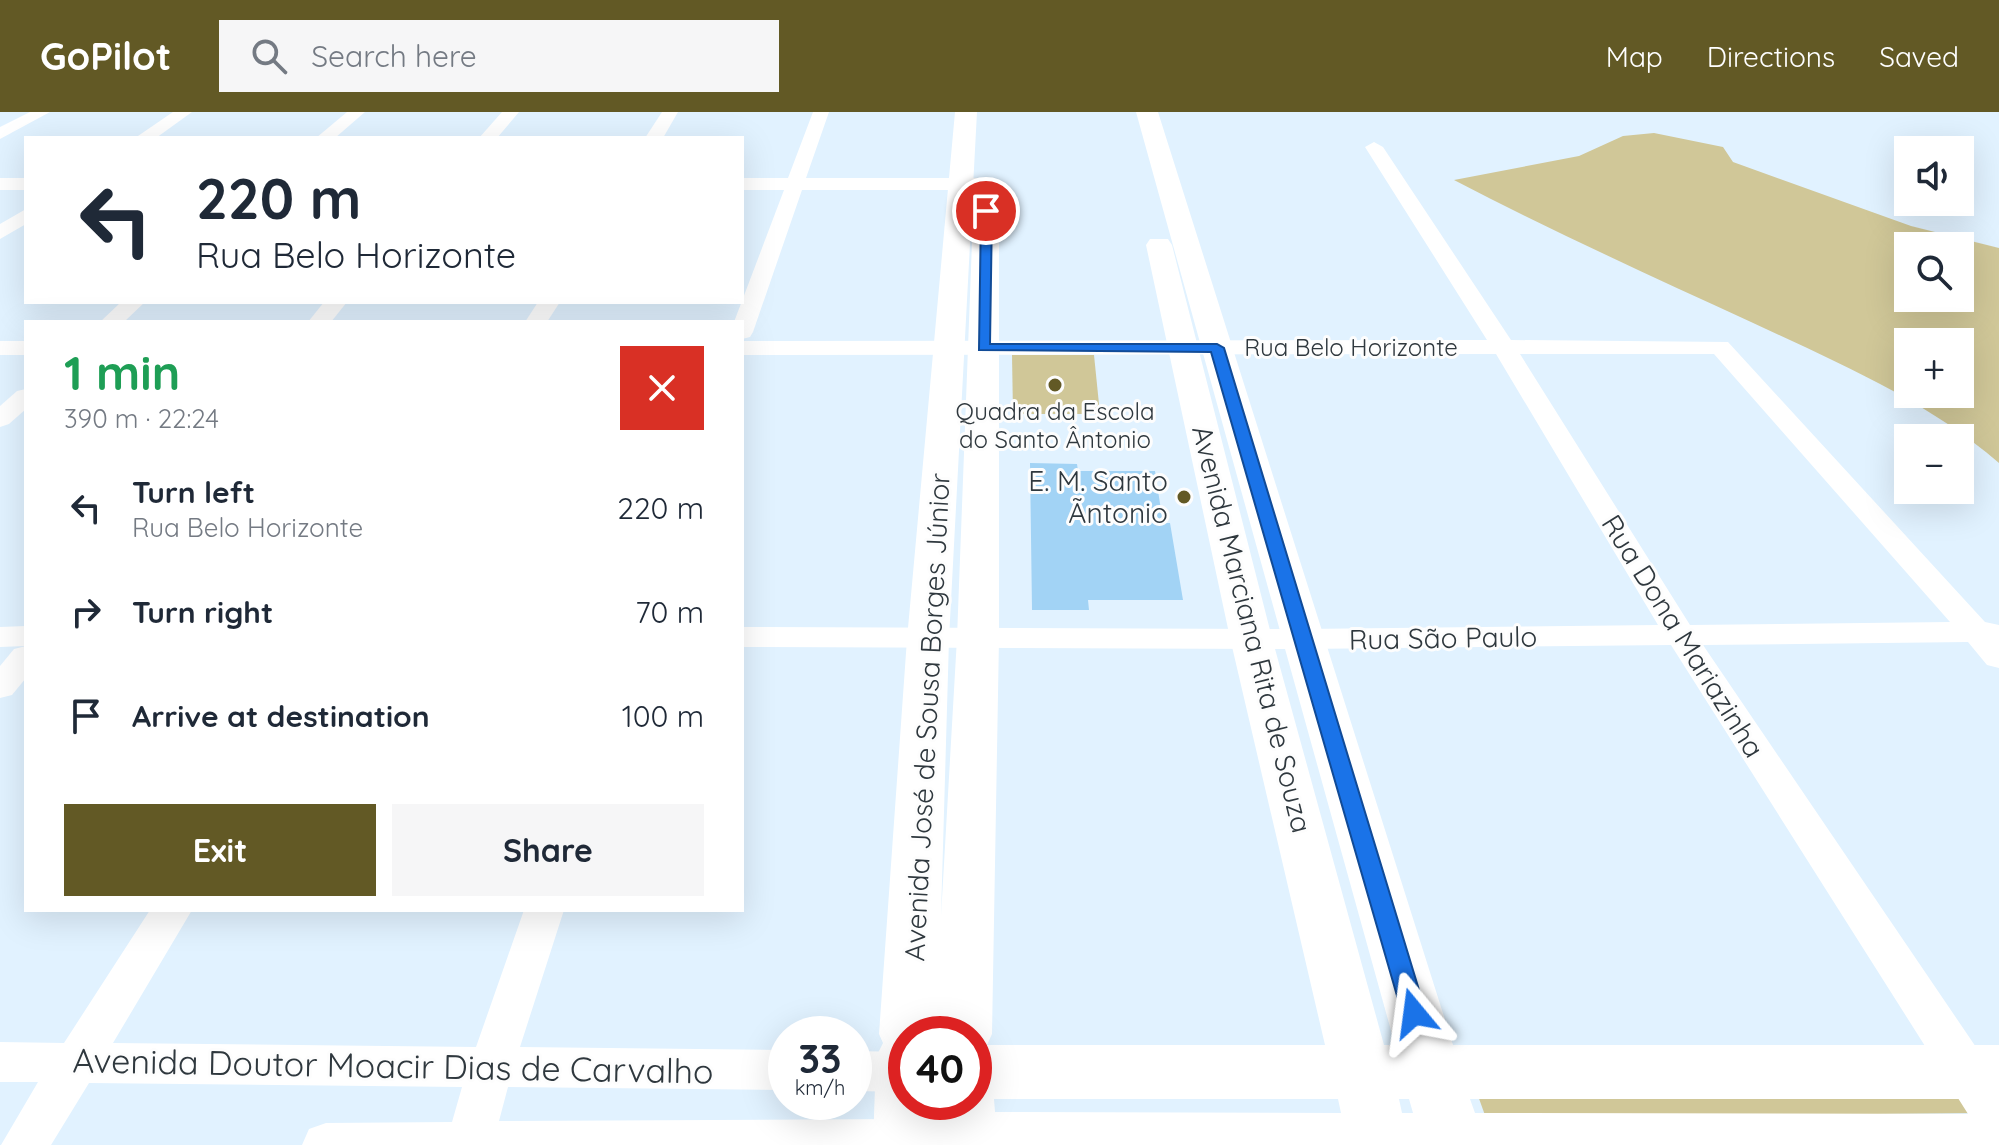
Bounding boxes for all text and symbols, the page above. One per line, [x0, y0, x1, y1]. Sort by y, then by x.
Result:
search box [219, 20, 779, 92]
text: GoPilot [40, 32, 171, 80]
icon: search [247, 34, 291, 78]
text: Search here [311, 37, 477, 75]
text: Map [1606, 39, 1663, 74]
text: Directions [1707, 39, 1835, 74]
text: Saved [1879, 39, 1959, 74]
map controls [1894, 136, 1974, 504]
button: sound [1894, 136, 1974, 216]
text: 220 m [196, 163, 361, 233]
icon: left [64, 168, 168, 272]
pin [952, 177, 1020, 245]
icon: arrive [964, 189, 1008, 233]
text: Rua Belo Horizonte [196, 232, 516, 277]
button: search [1894, 232, 1974, 312]
button: + [1894, 328, 1974, 408]
street label: Rua Belo Horizonte [1244, 332, 1458, 362]
text: 1 min [64, 342, 180, 402]
button: close [620, 346, 704, 430]
marker: Quadra da Escola do Santo Ântonio [1046, 376, 1064, 394]
place label: Quadra da Escola do Santo Ântonio [956, 396, 1154, 454]
text: 390 m · 22:24 [64, 402, 219, 435]
street label: Avenida Marciana Rita de Souza [1185, 422, 1320, 836]
button: − [1894, 424, 1974, 504]
place label: E. M. Santo Ãntonio [1028, 463, 1168, 530]
street label: Avenida José de Sousa Borges Júnior [896, 472, 957, 962]
text: Turn left [132, 473, 255, 511]
icon: left [64, 486, 108, 530]
marker: E. M. Santo Ãntonio [1175, 488, 1193, 506]
text: 220 m [617, 489, 704, 527]
street label: Rua Dona Mariazinha [1595, 508, 1772, 763]
text: Rua Belo Horizonte [132, 511, 363, 544]
icon: right [64, 590, 108, 634]
text: Turn right [132, 593, 273, 631]
text: 70 m [635, 593, 704, 631]
street label: Rua São Paulo [1348, 618, 1538, 657]
icon: arrive [64, 694, 108, 738]
text: Arrive at destination [132, 697, 430, 735]
text: 100 m [622, 697, 704, 735]
button: Exit [64, 804, 376, 896]
button: Share [392, 804, 704, 896]
position arrow [1372, 971, 1456, 1055]
speed limit sign: 40 [888, 1016, 992, 1120]
text: 33 [799, 1033, 841, 1083]
street label: Avenida Doutor Moacir Dias de Carvalho [72, 1038, 714, 1093]
text: km/h [795, 1075, 845, 1100]

